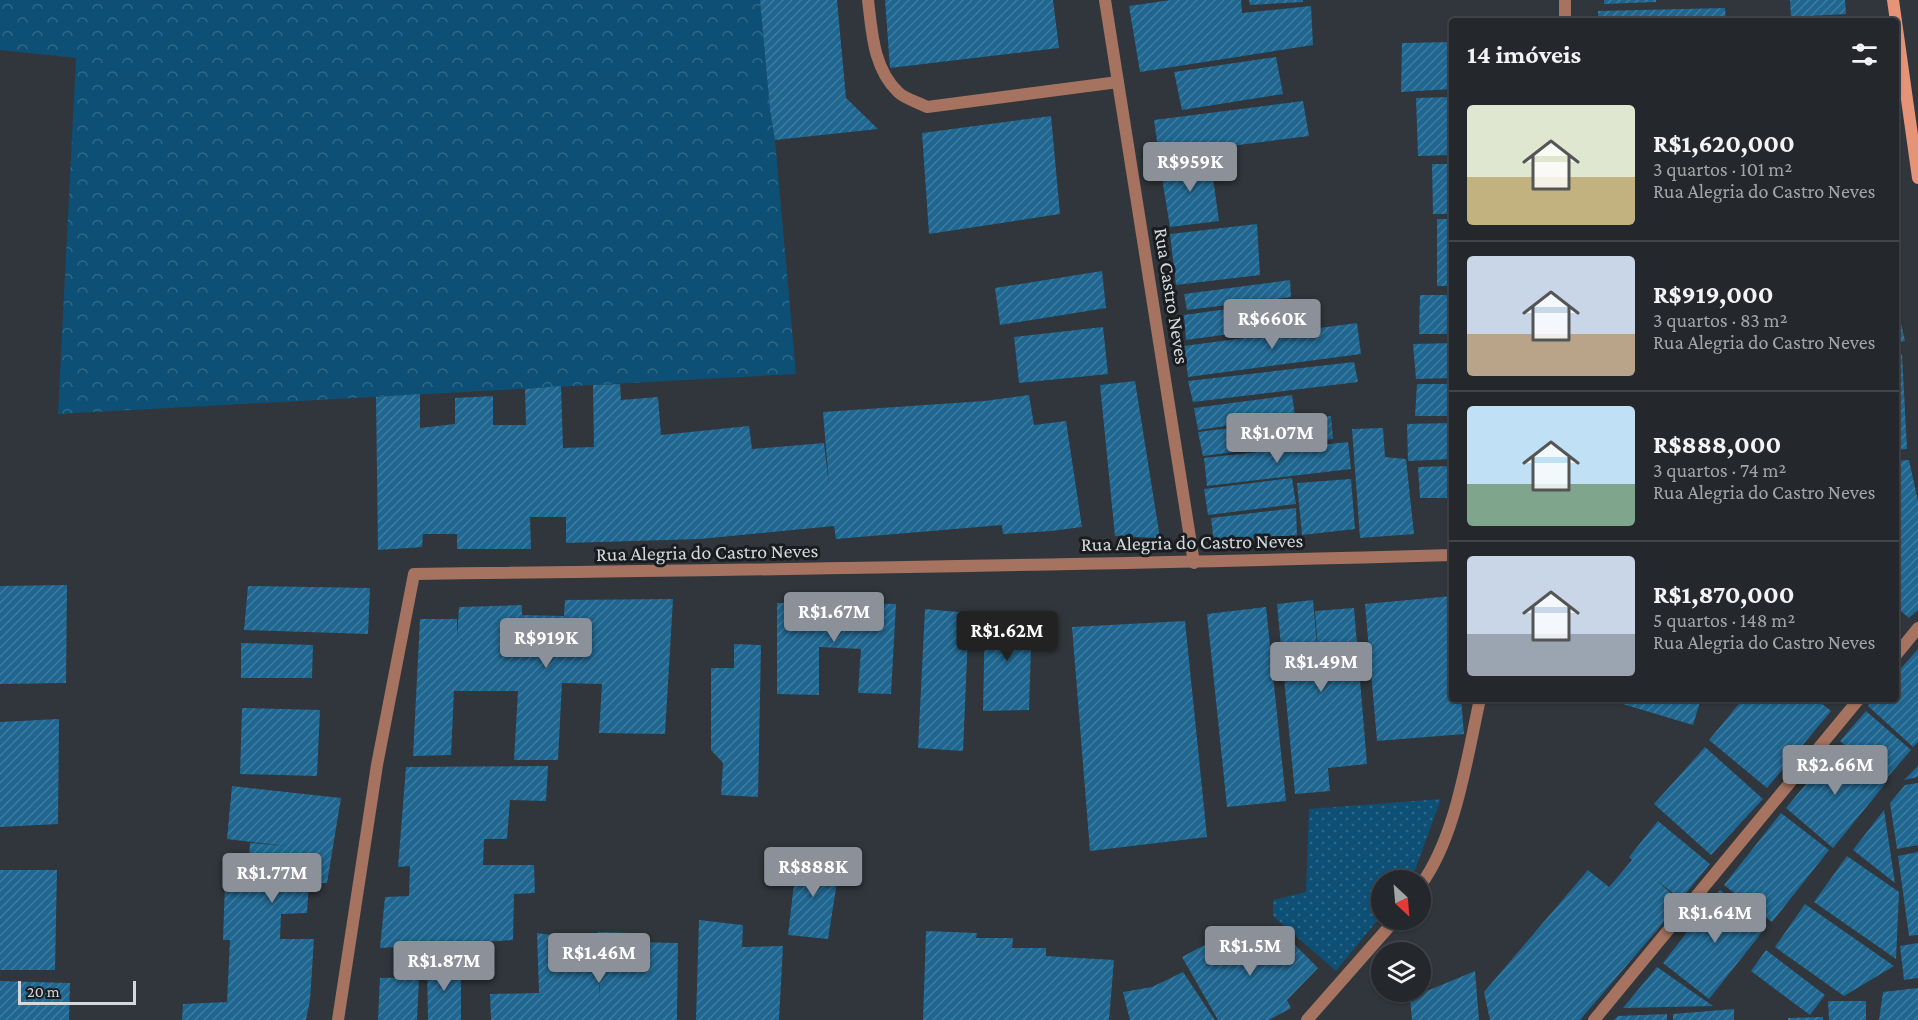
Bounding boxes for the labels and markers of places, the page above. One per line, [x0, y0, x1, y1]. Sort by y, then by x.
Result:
pin: R$959K [1141, 142, 1239, 193]
pin: R$660K [1223, 299, 1321, 350]
pin: R$1.07M [1222, 413, 1332, 464]
pin: R$1.67M [779, 592, 889, 643]
pin: R$1.62M [952, 611, 1062, 662]
pin: R$919K [497, 618, 595, 669]
pin: R$1.49M [1266, 642, 1376, 693]
pin: R$2.66M [1780, 745, 1890, 796]
pin: R$888K [764, 847, 862, 898]
pin: R$1.77M [217, 853, 327, 904]
pin: R$1.64M [1660, 893, 1770, 944]
pin: R$1.5M [1201, 926, 1299, 977]
pin: R$1.46M [544, 933, 654, 984]
pin: R$1.87M [389, 941, 499, 992]

